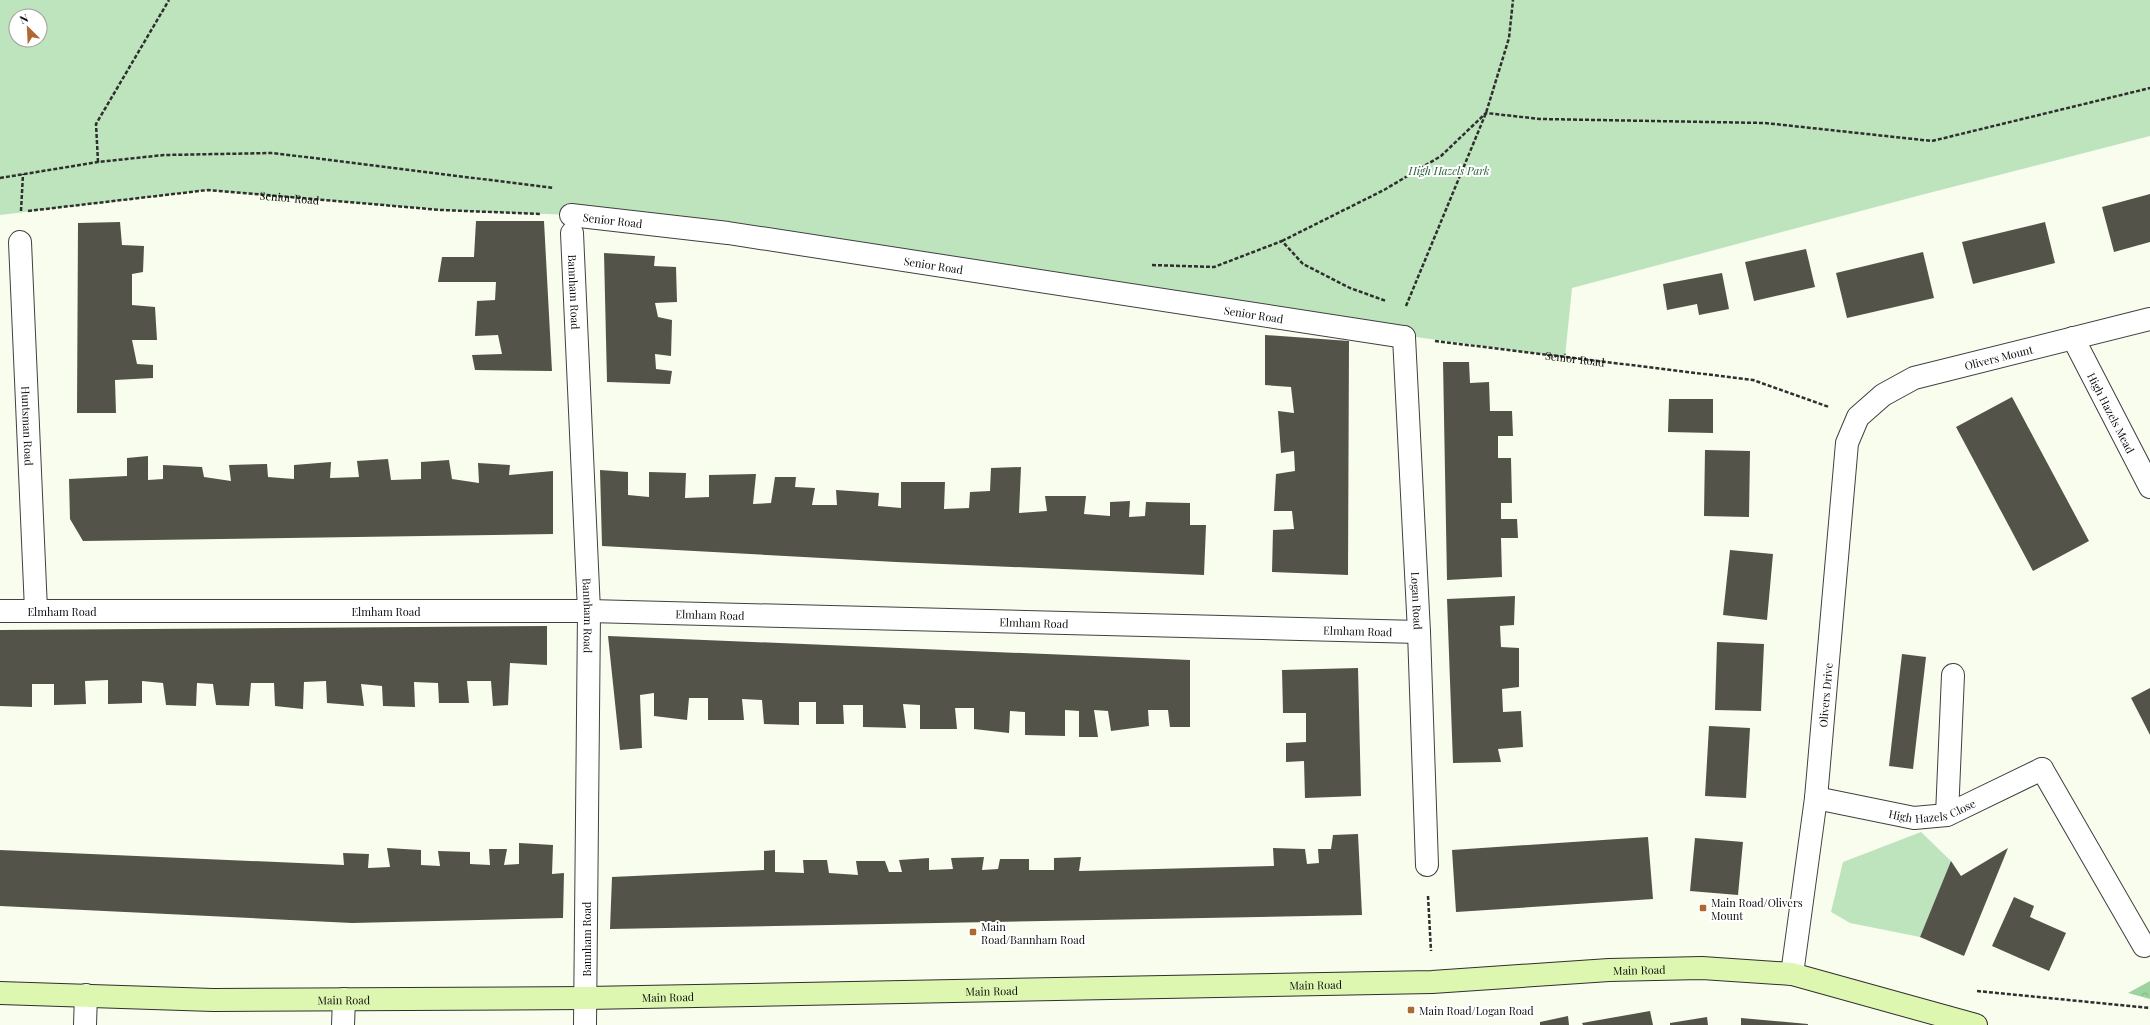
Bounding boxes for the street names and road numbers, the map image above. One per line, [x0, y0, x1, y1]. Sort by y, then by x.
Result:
street label: Senior Road [259, 187, 321, 207]
street label: Senior Road [582, 209, 644, 231]
street label: Senior Road [903, 253, 965, 277]
street label: Bannham Road [565, 254, 584, 330]
street label: Senior Road [1223, 302, 1285, 326]
street label: Olivers Mount [1963, 341, 2034, 373]
street label: Senior Road [1544, 347, 1606, 369]
street label: High Hazels Mead [2085, 370, 2139, 456]
street label: Huntsman Road [19, 386, 37, 467]
street label: Logan Road [1408, 571, 1426, 631]
street label: Bannham Road [580, 578, 597, 654]
street label: Elmham Road [27, 604, 97, 619]
street label: Elmham Road [351, 604, 421, 619]
street label: Elmham Road [675, 606, 745, 622]
street label: Elmham Road [999, 614, 1069, 631]
street label: Elmham Road [1323, 622, 1393, 639]
street label: Olivers Drive [1815, 662, 1835, 728]
street label: High Hazels Close [1887, 795, 1978, 826]
street label: Bannham Road [579, 901, 594, 976]
street label: Main Road [1613, 961, 1666, 977]
street label: Main Road [1289, 976, 1343, 992]
street label: Main Road [965, 982, 1019, 998]
street label: Main Road [641, 988, 695, 1004]
street label: Main Road [318, 992, 371, 1007]

